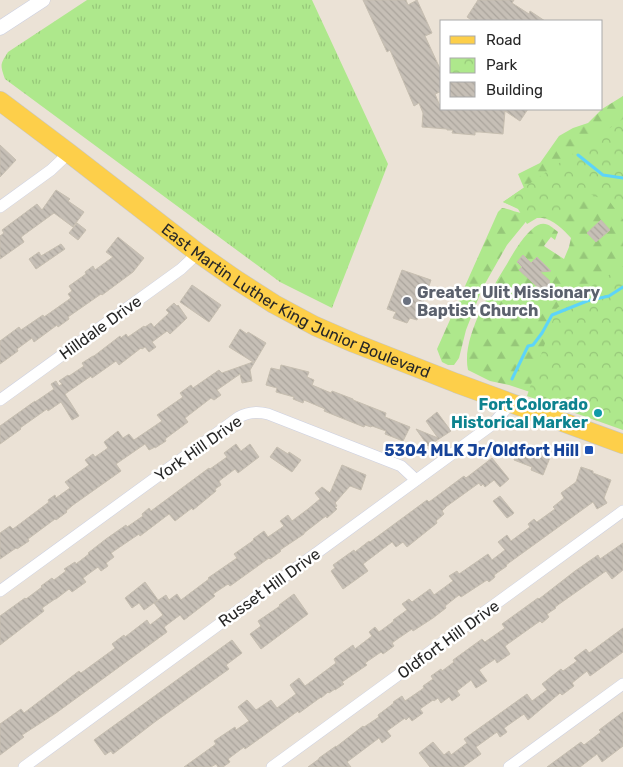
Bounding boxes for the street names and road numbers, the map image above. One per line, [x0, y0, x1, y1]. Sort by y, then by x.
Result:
street label: East Martin Luther King Junior Boulevard [158, 219, 433, 382]
street label: Hilldale Drive [56, 291, 145, 364]
street label: York Hill Drive [151, 411, 245, 485]
street label: Russet Hill Drive [215, 544, 324, 631]
street label: Oldfort Hill Drive [394, 596, 503, 683]

